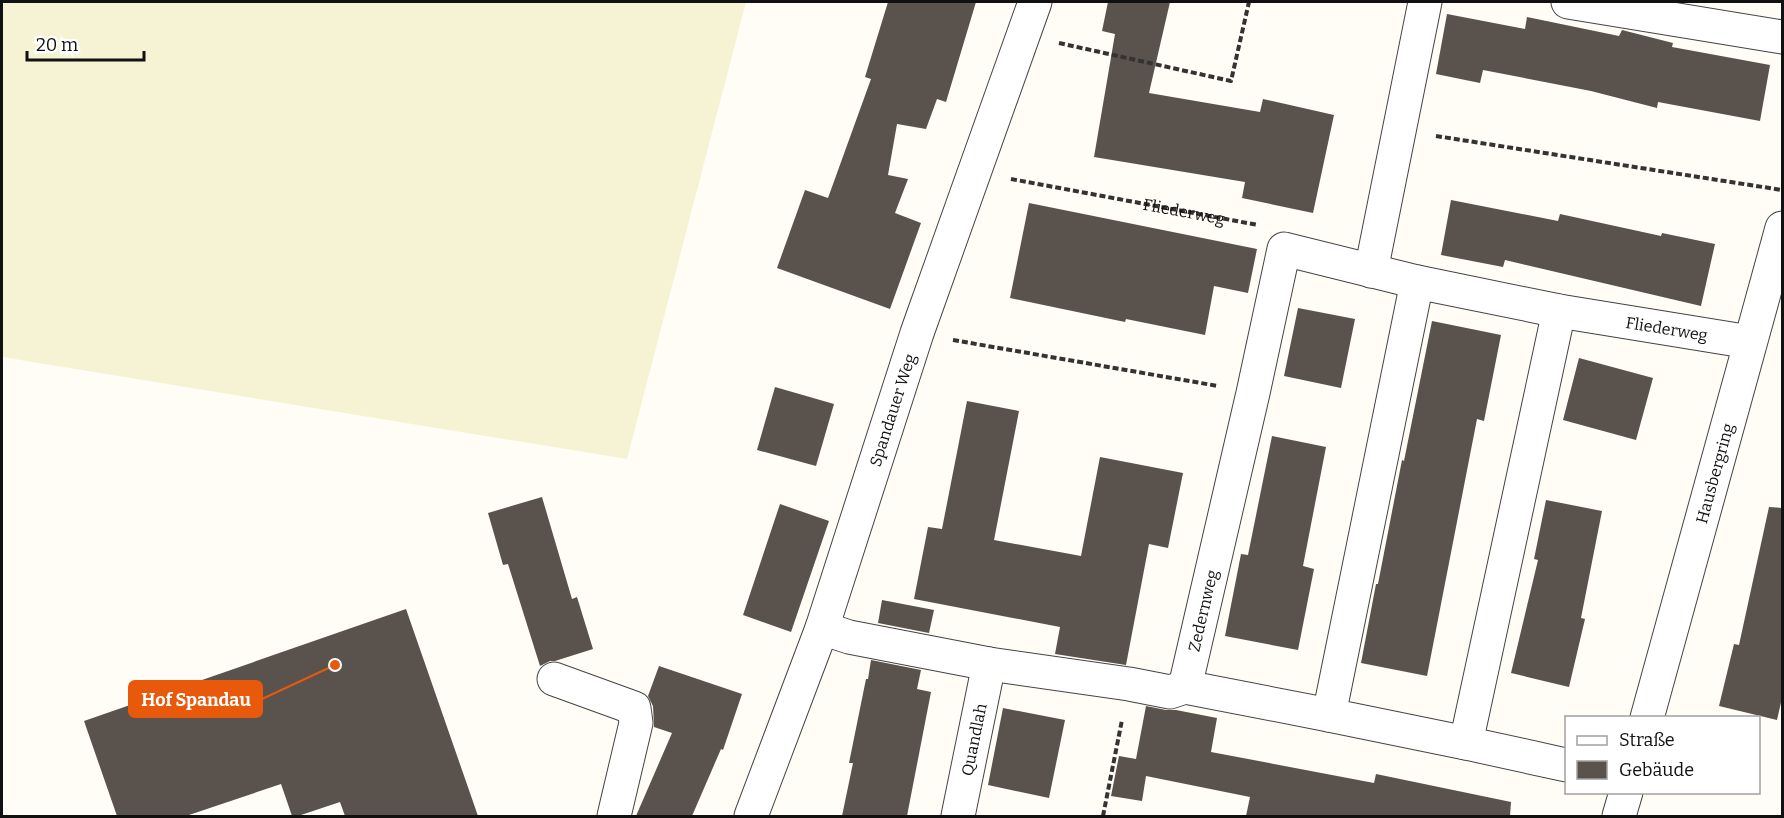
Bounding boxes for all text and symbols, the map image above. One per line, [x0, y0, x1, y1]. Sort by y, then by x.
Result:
scale bar [27, 24, 144, 62]
text: 20 m [36, 34, 78, 56]
street label: Fliederweg [1142, 194, 1226, 228]
street label: Fliederweg [1625, 313, 1709, 345]
street label: Spandauer Weg [865, 351, 919, 469]
street label: Hausbergring [1692, 421, 1737, 525]
street label: Zedernweg [1184, 568, 1221, 654]
callout: Hof Spandau [129, 681, 262, 717]
text: Hof Spandau [141, 689, 251, 711]
street label: Quandlah [957, 702, 990, 777]
legend [1565, 716, 1760, 794]
text: Straße [1619, 729, 1675, 751]
text: Gebäude [1619, 759, 1694, 781]

